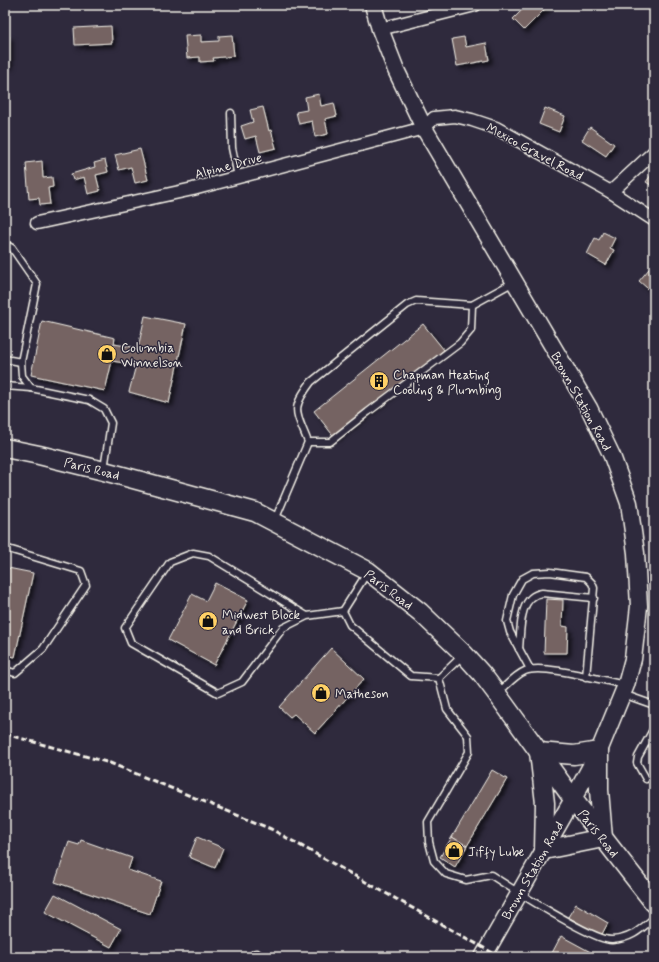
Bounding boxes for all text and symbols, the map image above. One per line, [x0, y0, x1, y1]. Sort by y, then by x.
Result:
street label: Mexico Gravel Road [483, 120, 586, 185]
street label: Alpine Drive [193, 149, 264, 184]
place label: Columbia Winnelson [121, 340, 183, 372]
shop icon: Columbia Winnelson [96, 343, 118, 365]
street label: Brown Station Road [546, 349, 615, 454]
place label: Chapman Heating Cooling & Plumbing [393, 367, 502, 401]
building icon: Chapman Heating Cooling & Plumbing [368, 370, 390, 392]
street label: Paris Road [62, 454, 121, 485]
street label: Paris Road [360, 566, 416, 614]
place label: Midwest Block and Brick [222, 607, 301, 639]
shop icon: Midwest Block and Brick [197, 610, 219, 632]
shop icon: Matheson [310, 682, 332, 704]
place label: Matheson [335, 686, 389, 703]
street label: Paris Road [574, 806, 622, 862]
street label: Brown Station Road [498, 819, 568, 923]
shop icon: Jiffy Lube [443, 840, 465, 862]
place label: Jiffy Lube [468, 844, 524, 861]

